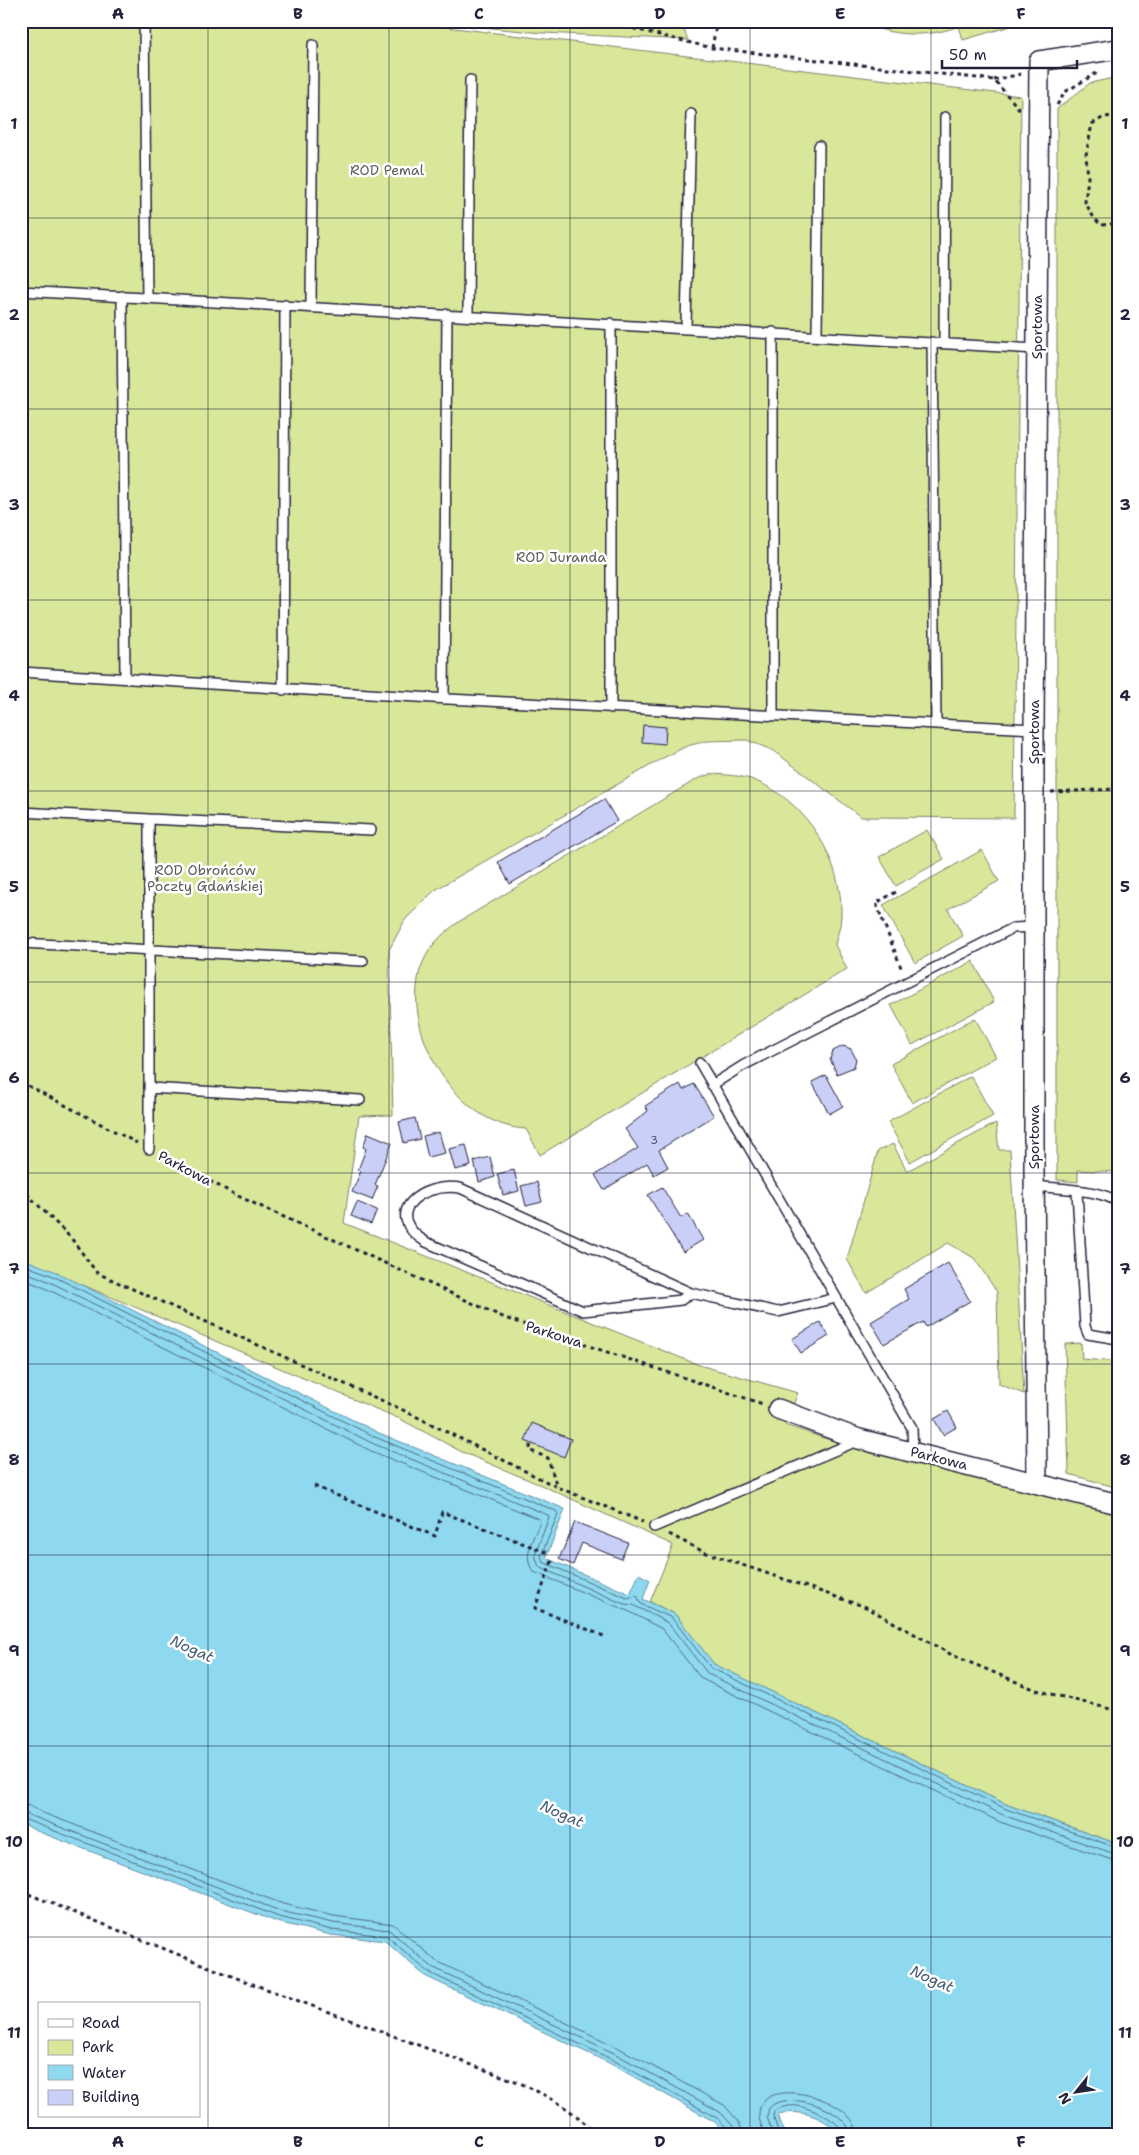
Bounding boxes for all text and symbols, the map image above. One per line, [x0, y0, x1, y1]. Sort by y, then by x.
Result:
text: A [112, 3, 124, 24]
text: B [293, 3, 303, 24]
text: C [474, 3, 484, 24]
text: D [654, 3, 666, 24]
text: E [835, 3, 845, 24]
text: F [1016, 3, 1026, 24]
scale bar [942, 38, 1076, 70]
text: 50 m [949, 45, 987, 65]
text: 1 [10, 113, 18, 134]
text: 1 [1121, 113, 1129, 134]
park label: ROD Pemal [350, 161, 425, 179]
street label: Sportowa [1028, 294, 1046, 359]
text: 2 [8, 304, 20, 325]
text: 2 [1119, 304, 1131, 325]
text: 3 [8, 494, 20, 515]
text: 3 [1119, 494, 1131, 515]
park label: ROD Juranda [516, 548, 606, 566]
text: 4 [8, 685, 20, 706]
text: 4 [1119, 685, 1131, 706]
street label: Sportowa [1025, 699, 1043, 764]
park label: ROD Obrońców Poczty Gdańskiej [147, 861, 263, 895]
text: 5 [9, 876, 19, 897]
text: 5 [1120, 876, 1130, 897]
text: 6 [8, 1067, 20, 1088]
text: 6 [1119, 1067, 1131, 1088]
street label: Sportowa [1025, 1104, 1043, 1169]
house number: 3 [650, 1133, 658, 1148]
street label: Parkowa [155, 1146, 215, 1190]
text: 7 [8, 1258, 20, 1279]
text: 7 [1119, 1258, 1131, 1279]
street label: Parkowa [523, 1316, 585, 1352]
street label: Parkowa [909, 1442, 970, 1474]
text: 8 [8, 1449, 20, 1470]
text: 8 [1119, 1449, 1131, 1470]
water label: Nogat [167, 1631, 217, 1668]
text: 9 [8, 1640, 20, 1661]
text: 9 [1119, 1640, 1131, 1661]
water label: Nogat [537, 1796, 587, 1833]
text: 10 [5, 1831, 23, 1852]
text: 10 [1116, 1831, 1134, 1852]
water label: Nogat [907, 1961, 957, 1998]
legend [38, 2002, 200, 2118]
text: Road [82, 2013, 120, 2033]
text: 11 [7, 2022, 21, 2043]
text: 11 [1118, 2022, 1132, 2043]
text: Park [82, 2037, 114, 2057]
text: Water [82, 2063, 126, 2083]
north arrow [1052, 2068, 1102, 2118]
text: Building [82, 2087, 139, 2107]
text: N [1054, 2089, 1075, 2108]
text: A [112, 2131, 124, 2152]
text: B [293, 2131, 303, 2152]
text: C [474, 2131, 484, 2152]
text: D [654, 2131, 666, 2152]
text: E [835, 2131, 845, 2152]
text: F [1016, 2131, 1026, 2152]

